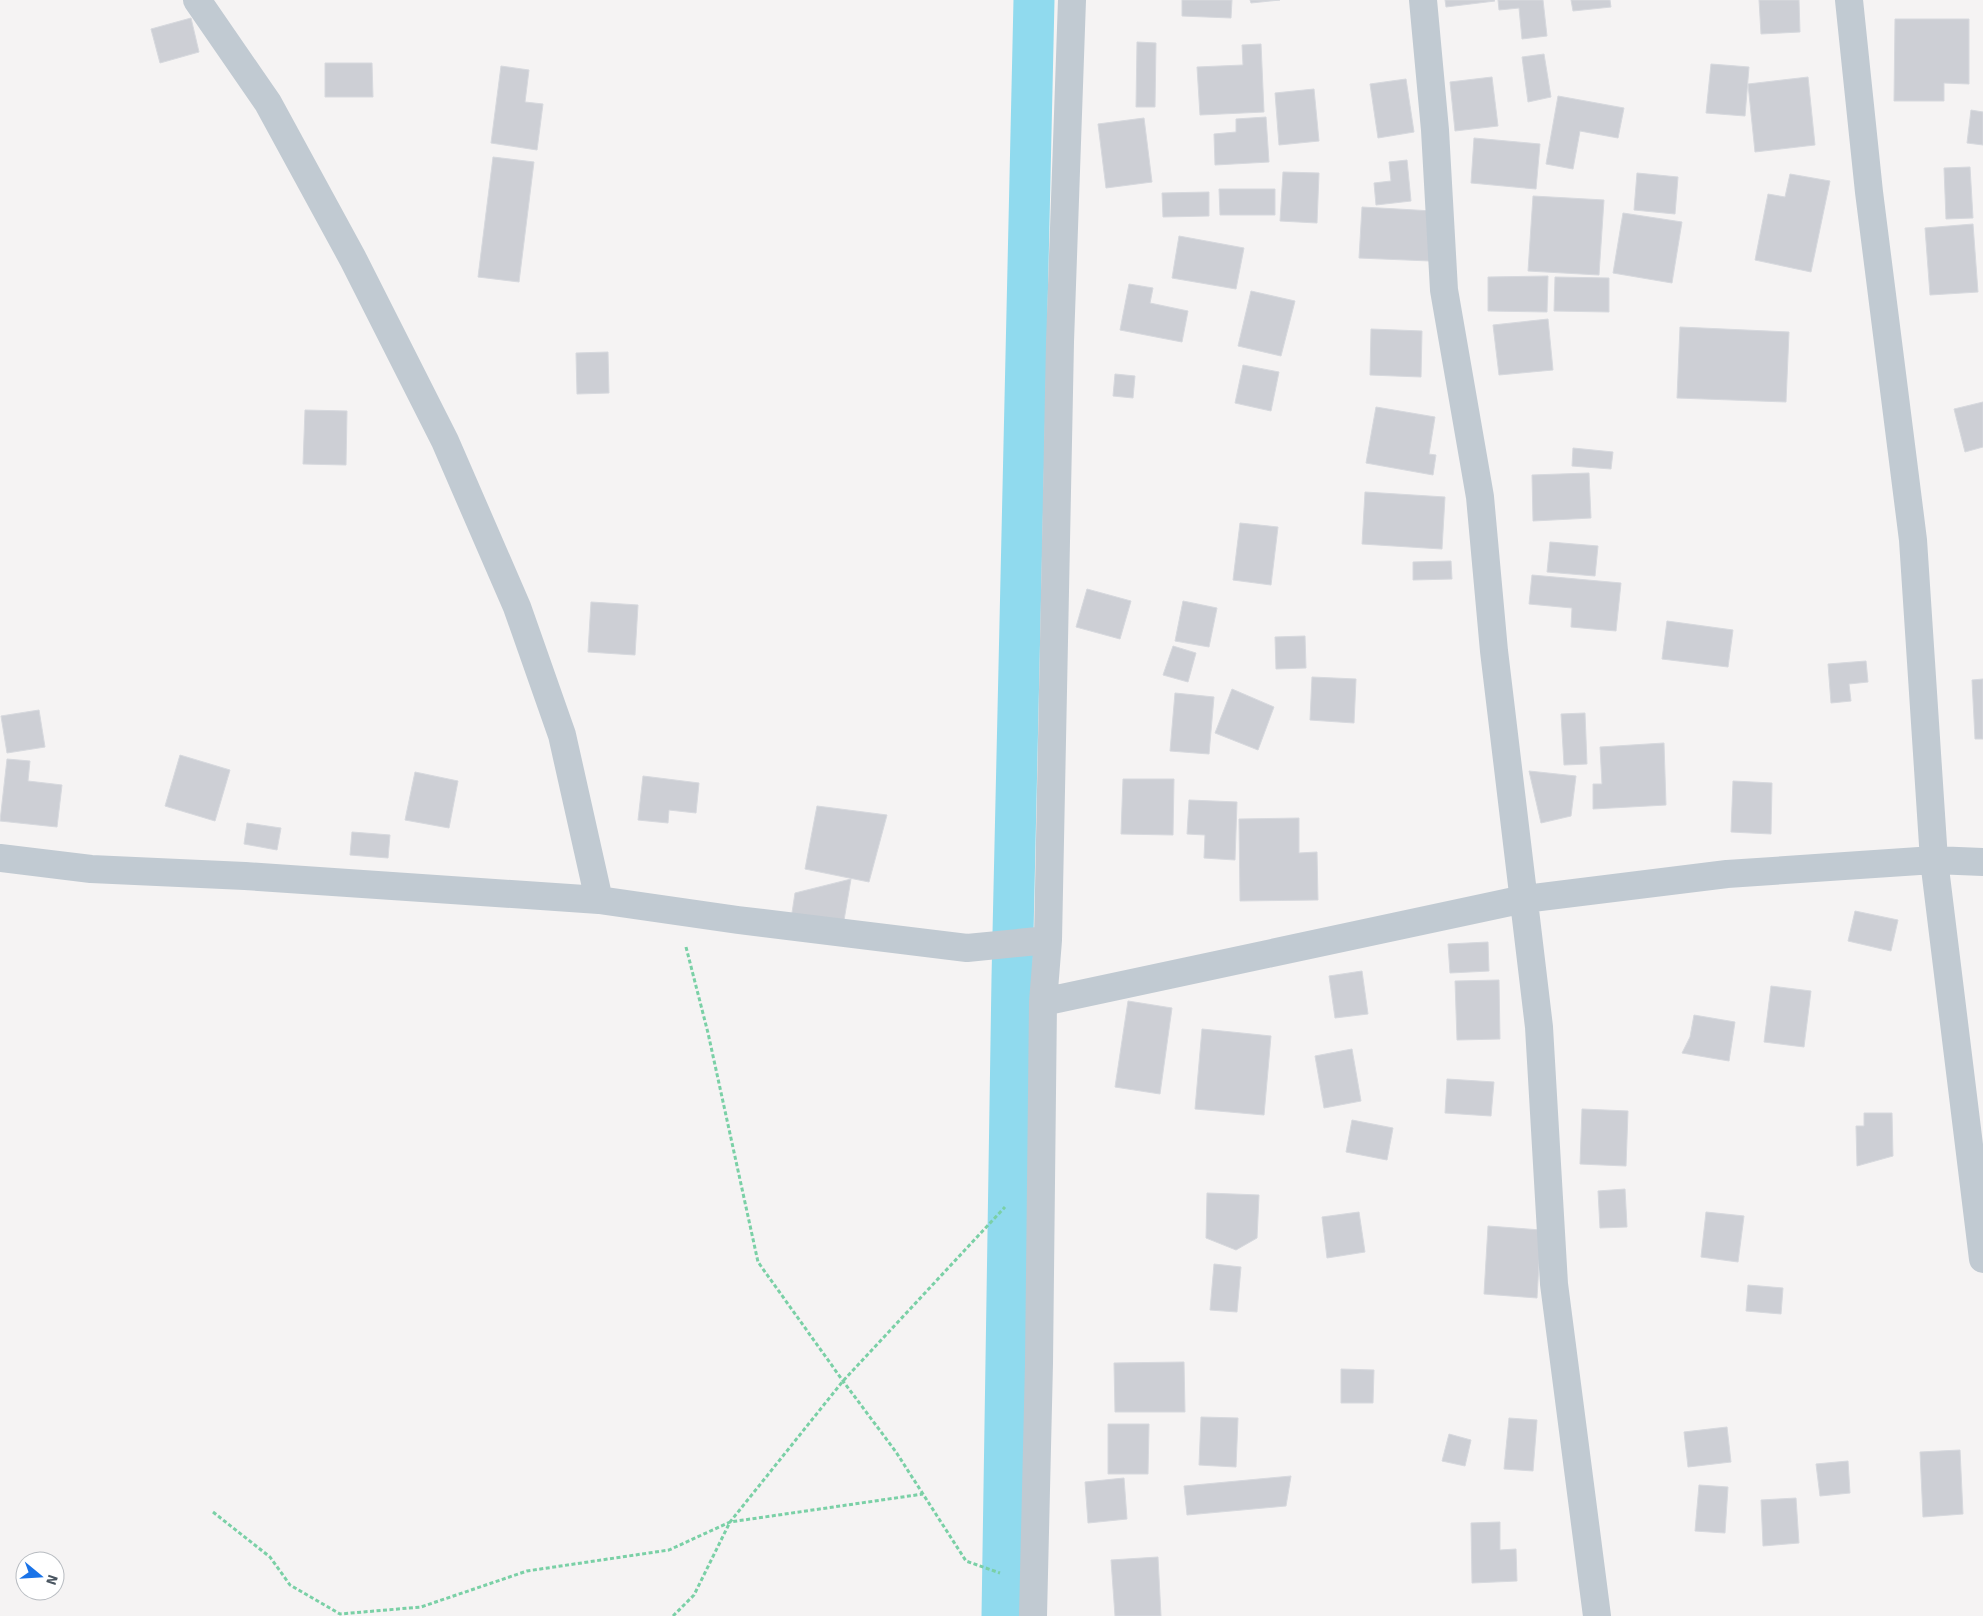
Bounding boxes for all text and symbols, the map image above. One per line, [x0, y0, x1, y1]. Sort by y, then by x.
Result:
north arrow [15, 1551, 65, 1601]
text: N [42, 1573, 61, 1587]

